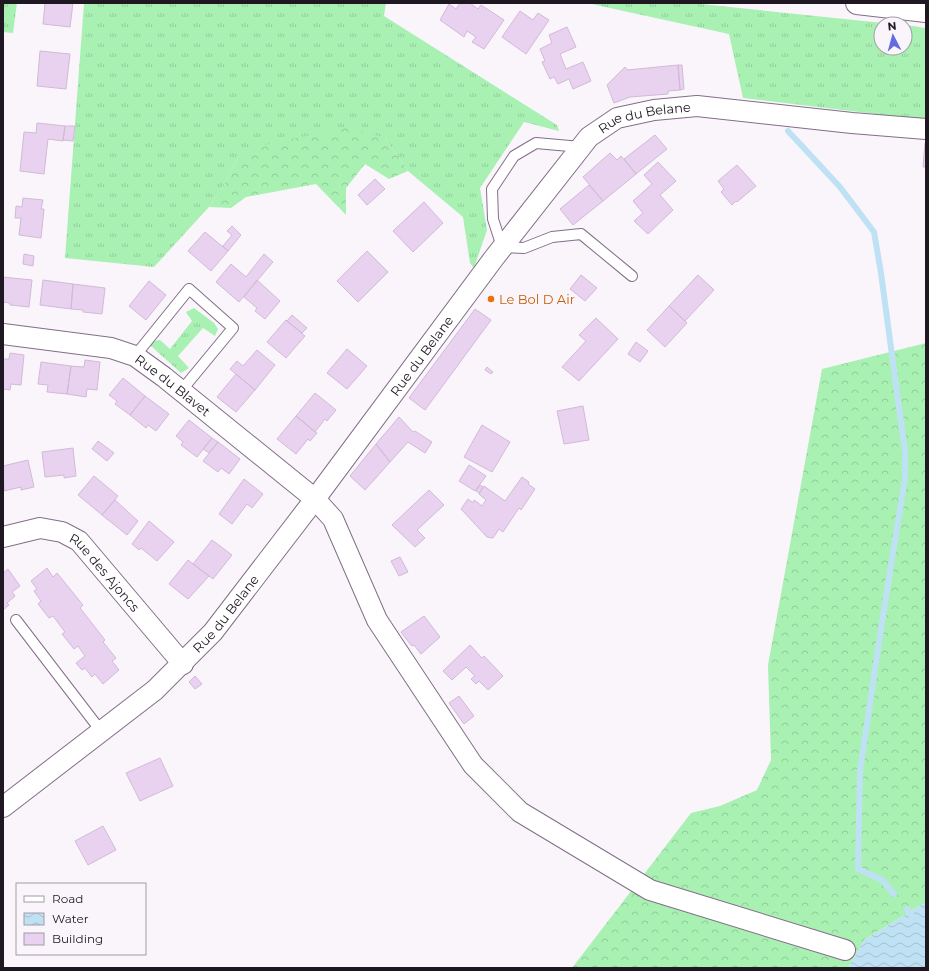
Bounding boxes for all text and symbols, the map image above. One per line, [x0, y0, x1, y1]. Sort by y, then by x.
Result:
north arrow [873, 16, 913, 56]
text: N [887, 19, 897, 33]
street label: Rue du Belane [595, 99, 691, 137]
place label: Le Bol D Air [499, 291, 575, 307]
marker: Le Bol D Air [486, 294, 496, 304]
street label: Rue du Belane [386, 312, 457, 399]
street label: Rue du Blavet [132, 351, 214, 419]
street label: Rue des Ajoncs [67, 530, 143, 615]
street label: Rue du Belane [189, 571, 262, 656]
legend [16, 883, 146, 955]
text: Road [52, 891, 83, 906]
text: Water [52, 911, 89, 926]
text: Building [52, 931, 103, 946]

